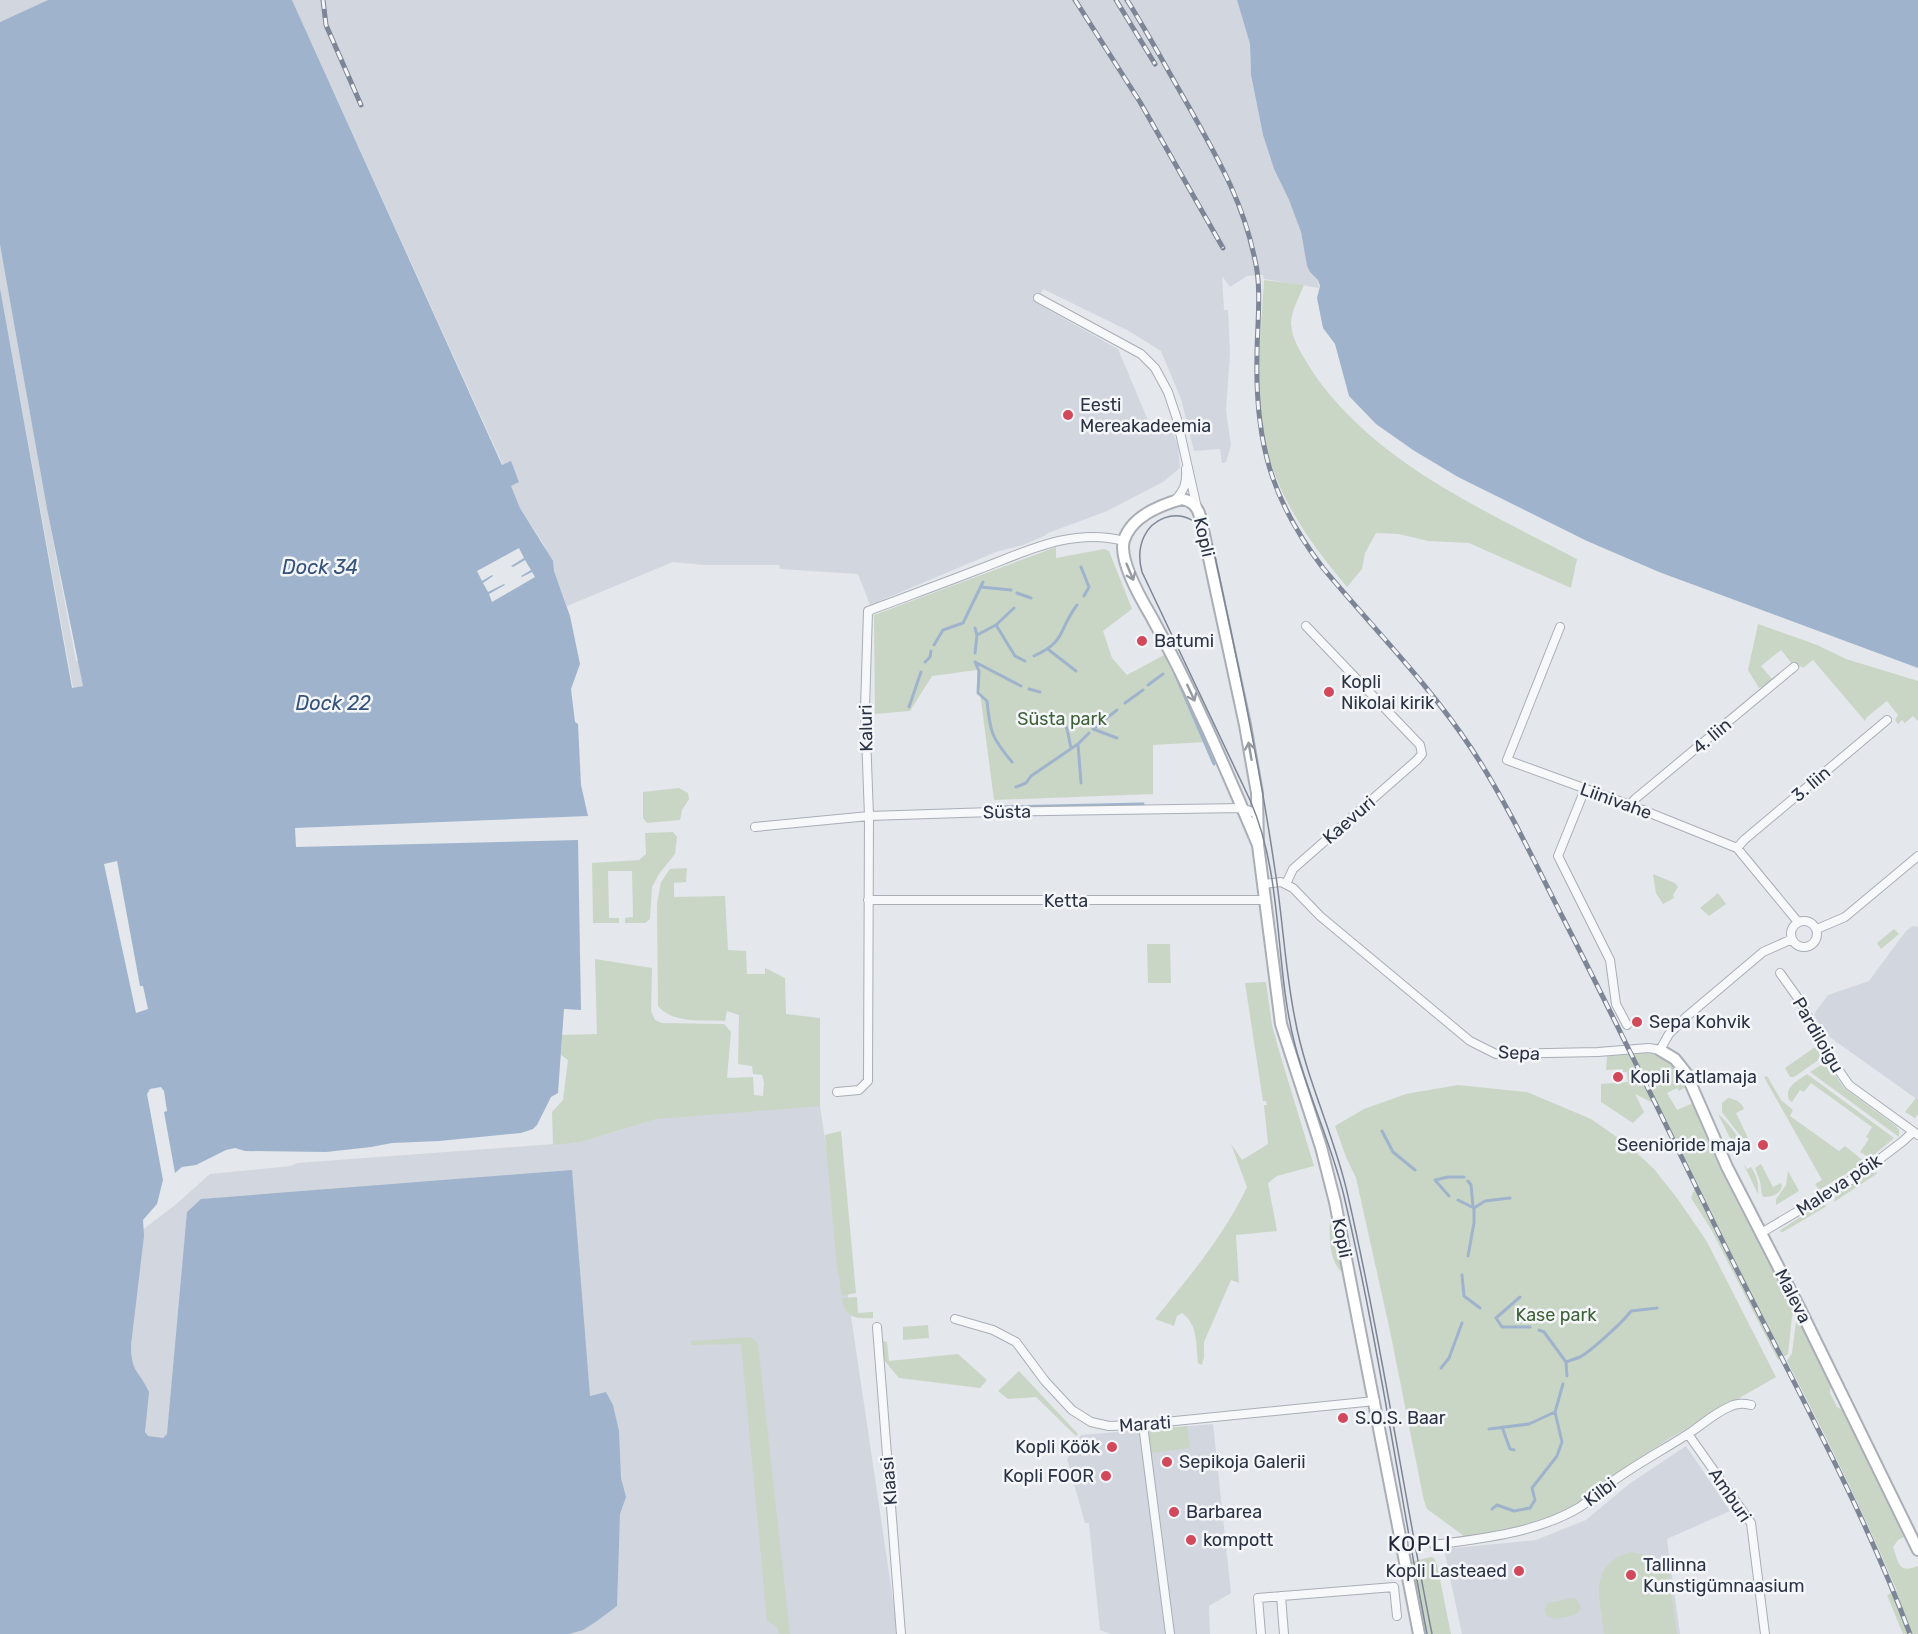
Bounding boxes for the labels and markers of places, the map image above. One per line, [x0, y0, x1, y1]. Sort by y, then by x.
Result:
place label: Eesti Mereakadeemia [1080, 394, 1211, 437]
marker: Eesti Mereakadeemia [1061, 408, 1075, 422]
place label: Batumi [1154, 630, 1214, 652]
marker: Batumi [1135, 634, 1149, 648]
place label: Kopli Nikolai kirik [1341, 671, 1435, 714]
marker: Kopli Nikolai kirik [1322, 685, 1336, 699]
place label: Sepa Kohvik [1649, 1011, 1751, 1033]
marker: Sepa Kohvik [1630, 1015, 1644, 1029]
place label: Kopli Katlamaja [1630, 1066, 1757, 1088]
marker: Kopli Katlamaja [1611, 1070, 1625, 1084]
place label: Seenioride maja [1617, 1134, 1751, 1156]
marker: Seenioride maja [1756, 1138, 1770, 1152]
place label: S.O.S. Baar [1355, 1407, 1446, 1429]
marker: S.O.S. Baar [1336, 1411, 1350, 1425]
place label: Kopli Köök [1015, 1436, 1101, 1458]
marker: Kopli Köök [1105, 1440, 1119, 1454]
place label: Sepikoja Galerii [1179, 1451, 1306, 1473]
marker: Sepikoja Galerii [1160, 1455, 1174, 1469]
place label: Kopli FOOR [1003, 1465, 1094, 1487]
marker: Kopli FOOR [1099, 1469, 1113, 1483]
place label: Barbarea [1186, 1501, 1262, 1523]
marker: Barbarea [1167, 1505, 1181, 1519]
place label: kompott [1203, 1529, 1273, 1551]
marker: kompott [1184, 1533, 1198, 1547]
place label: Tallinna Kunstigümnaasium [1643, 1554, 1804, 1597]
place label: Kopli Lasteaed [1385, 1560, 1507, 1582]
marker: Kopli Lasteaed [1512, 1564, 1526, 1578]
marker: Tallinna Kunstigümnaasium [1624, 1568, 1638, 1582]

